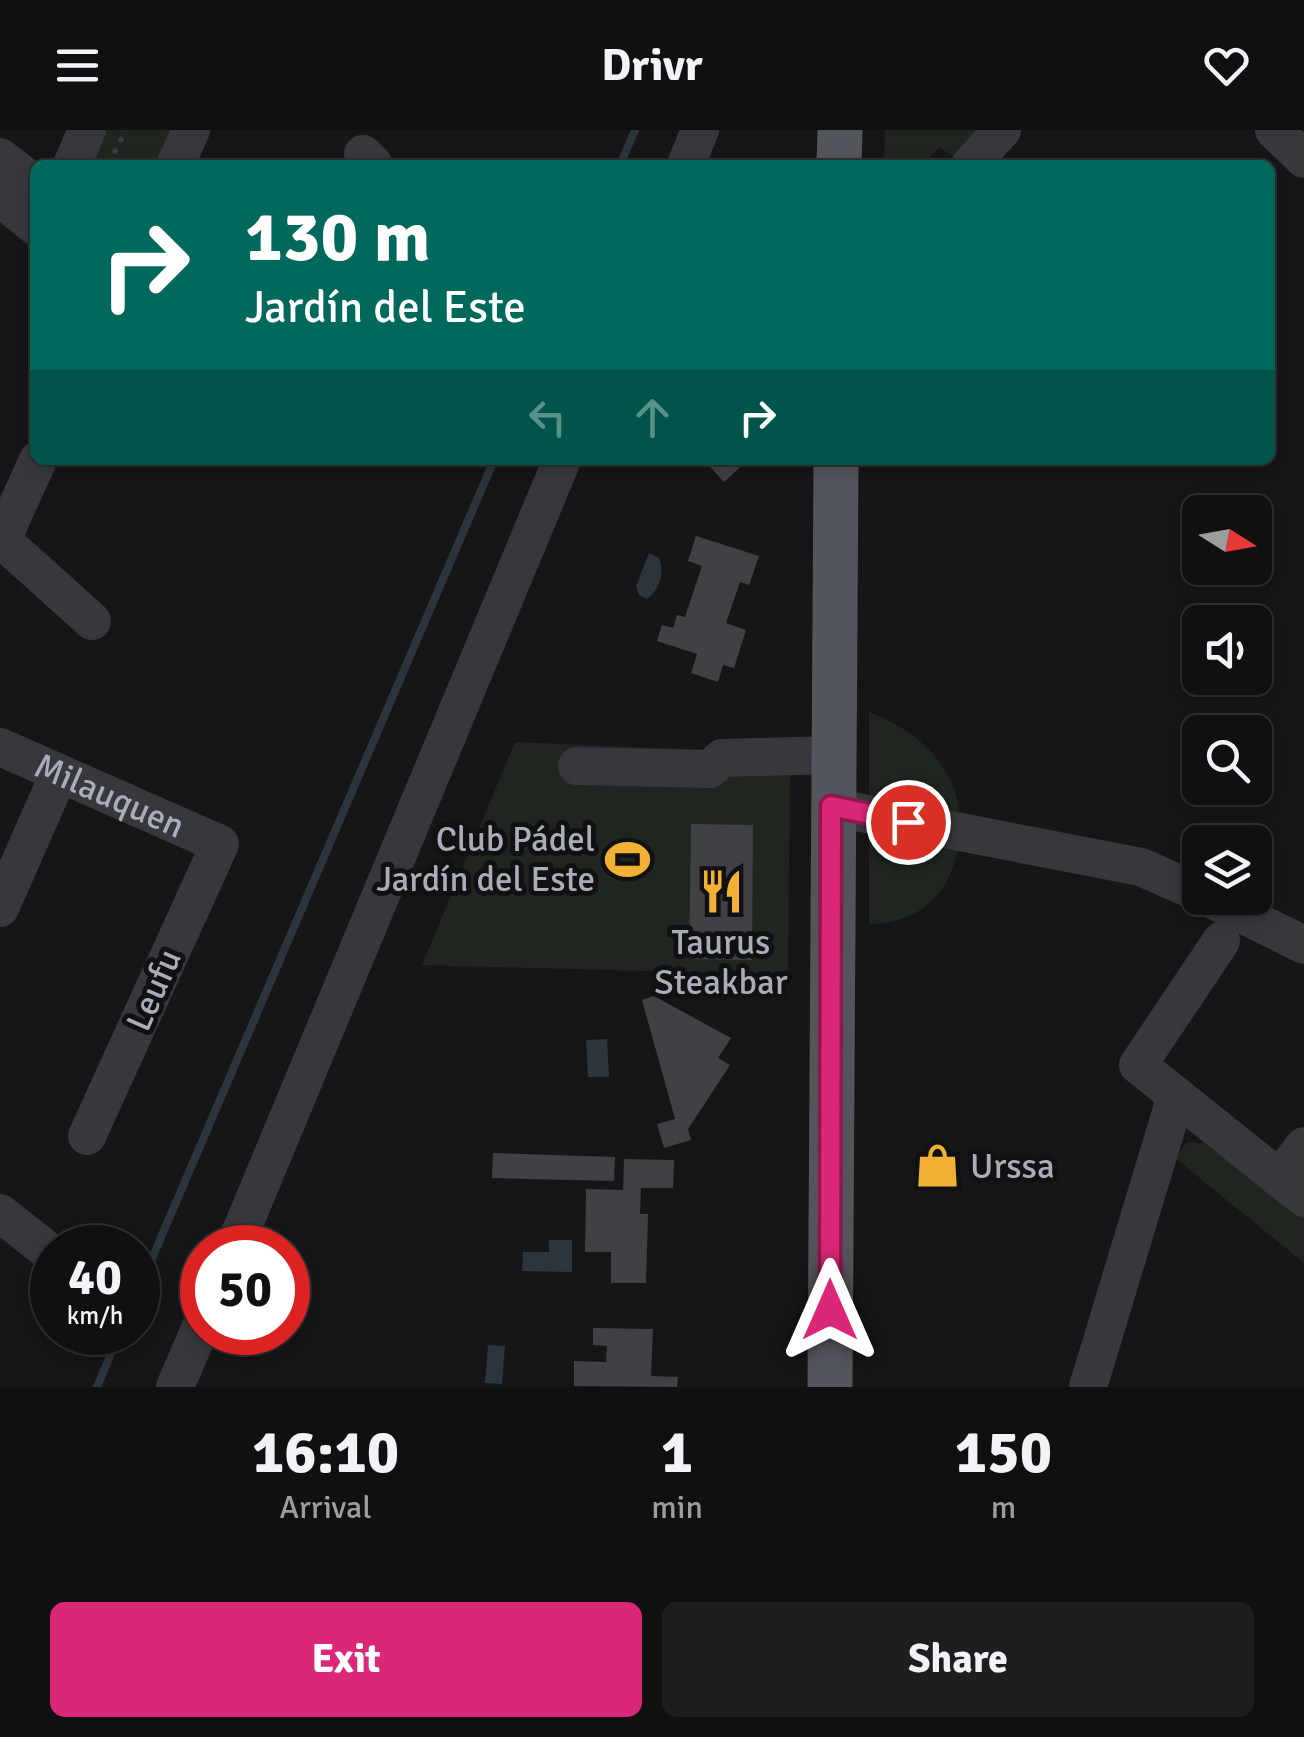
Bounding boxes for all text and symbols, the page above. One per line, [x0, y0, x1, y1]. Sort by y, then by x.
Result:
icon: menu [50, 38, 105, 93]
text: Drivr [601, 38, 703, 93]
icon: heart [1199, 38, 1254, 93]
text: 130 m [245, 194, 430, 280]
icon: right [80, 200, 210, 330]
text: Jardín del Este [245, 280, 526, 335]
icon: left [520, 390, 575, 445]
icon: ahead [625, 390, 680, 445]
icon: right [730, 390, 785, 445]
north arrow [1182, 495, 1272, 585]
map controls [1182, 495, 1272, 915]
button: sound [1182, 605, 1272, 695]
button: search [1182, 715, 1272, 805]
street label: Milauquen [28, 744, 191, 847]
pin [866, 780, 951, 865]
icon: arrive [881, 795, 936, 850]
place label: Club Pádel Jardín del Este [377, 818, 595, 901]
button: layers [1182, 825, 1272, 915]
sports icon: Club Pádel Jardín del Este [604, 835, 652, 883]
restaurant icon: Taurus Steakbar [697, 868, 745, 916]
place label: Taurus Steakbar [654, 921, 788, 1004]
street label: Leufu [117, 942, 191, 1038]
shop icon: Urssa [913, 1142, 961, 1190]
place label: Urssa [970, 1145, 1055, 1188]
speed limit sign: 50 [180, 1225, 310, 1355]
text: 40 [68, 1247, 122, 1309]
position arrow [778, 1258, 882, 1362]
text: km/h [67, 1300, 123, 1331]
text: 16:10 [252, 1416, 399, 1490]
text: 1 [661, 1416, 693, 1490]
text: 150 [955, 1416, 1052, 1490]
text: Arrival [280, 1488, 372, 1527]
text: min [651, 1488, 703, 1527]
text: m [991, 1488, 1016, 1527]
button: Exit [50, 1602, 642, 1717]
button: Share [662, 1602, 1254, 1717]

